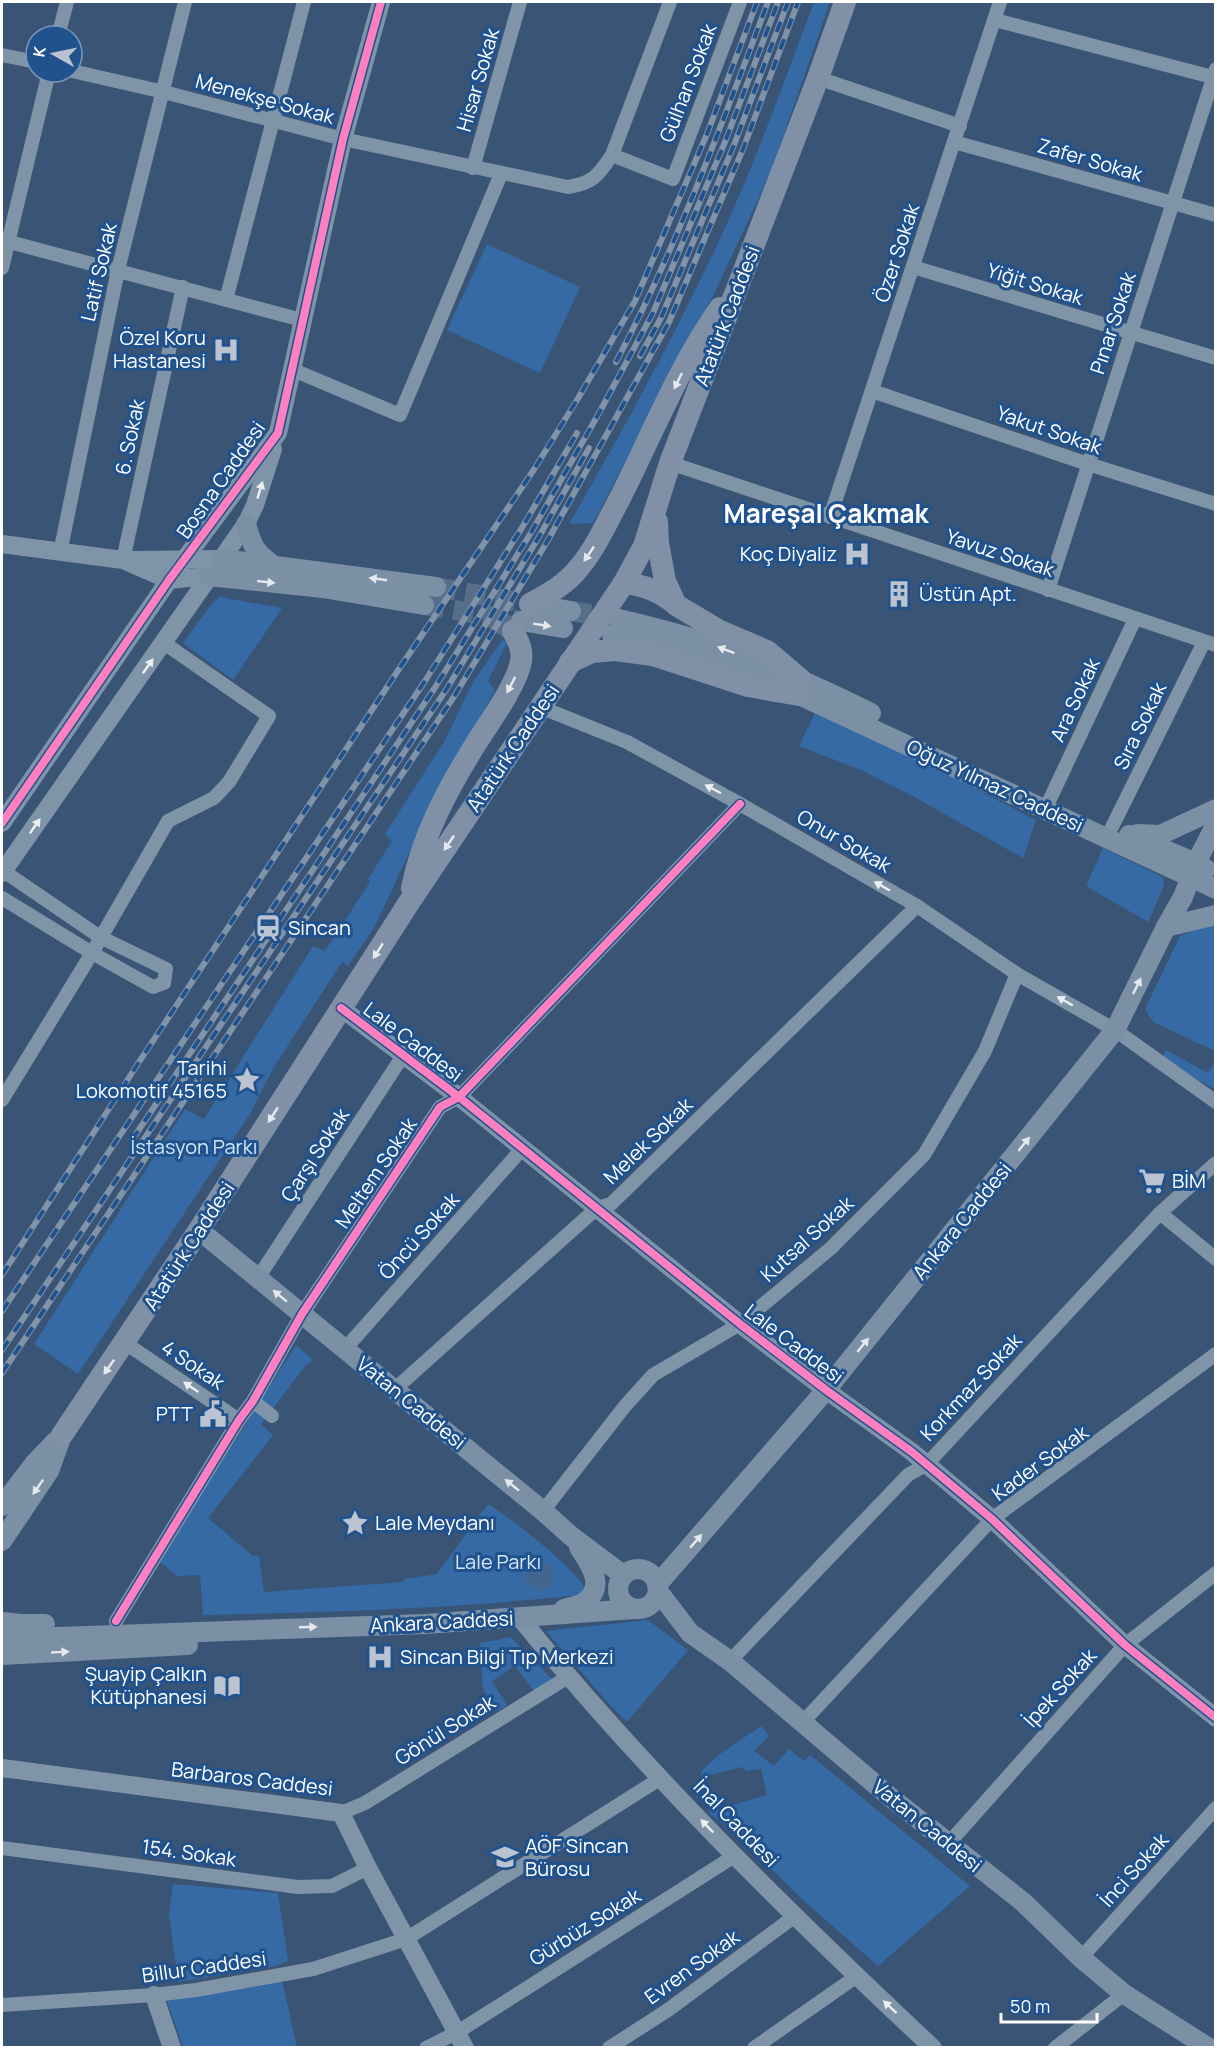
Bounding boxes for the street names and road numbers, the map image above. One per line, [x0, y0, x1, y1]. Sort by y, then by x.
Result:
street label: Gülhan Sokak [653, 19, 723, 146]
street label: Hisar Sokak [450, 24, 505, 135]
street label: Menekşe Sokak [193, 67, 339, 130]
street label: Zafer Sokak [1034, 132, 1147, 188]
street label: Özer Sokak [868, 199, 925, 306]
street label: Latif Sokak [74, 219, 123, 324]
street label: Atatürk Caddesi [687, 242, 766, 390]
street label: Yiğit Sokak [984, 256, 1088, 311]
street label: Pınar Sokak [1083, 267, 1142, 377]
street label: 6. Sokak [108, 396, 151, 477]
street label: Yakut Sokak [993, 399, 1106, 460]
street label: Bosna Caddesi [170, 416, 271, 544]
street label: Yavuz Sokak [943, 522, 1059, 583]
street label: Ara Sokak [1043, 652, 1106, 746]
street label: Sıra Sokak [1107, 677, 1173, 774]
street label: Atatürk Caddesi [460, 679, 565, 817]
street label: Oğuz Yılmaz Caddesi [903, 733, 1088, 838]
street label: Onur Sokak [792, 803, 897, 879]
street label: Lale Caddesi [358, 995, 468, 1088]
street label: Melek Sokak [597, 1091, 699, 1190]
street label: Çarşı Sokak [274, 1102, 355, 1207]
street label: Meltem Sokak [329, 1111, 423, 1233]
street label: Ankara Caddesi [906, 1156, 1017, 1285]
street label: Atatürk Caddesi [137, 1176, 240, 1315]
street label: Öncü Sokak [372, 1186, 466, 1285]
street label: Kutsal Sokak [754, 1189, 860, 1288]
street label: Lale Caddesi [739, 1297, 849, 1390]
street label: Korkmaz Sokak [914, 1326, 1028, 1446]
street label: 4 Sokak [156, 1334, 231, 1396]
street label: Vatan Caddesi [351, 1350, 472, 1455]
street label: Kader Sokak [986, 1418, 1094, 1507]
street label: Ankara Caddesi [370, 1604, 514, 1639]
street label: İpek Sokak [1017, 1642, 1103, 1733]
street label: Gönül Sokak [389, 1687, 501, 1771]
street label: Barbaros Caddesi [170, 1755, 334, 1802]
street label: İnal Caddesi [688, 1773, 785, 1872]
street label: Vatan Caddesi [867, 1773, 988, 1878]
street label: İnci Sokak [1093, 1826, 1175, 1913]
street label: 154. Sokak [140, 1833, 239, 1873]
street label: Gürbüz Sokak [524, 1881, 646, 1972]
street label: Evren Sokak [639, 1922, 745, 2010]
street label: Billur Caddesi [140, 1944, 268, 1989]

